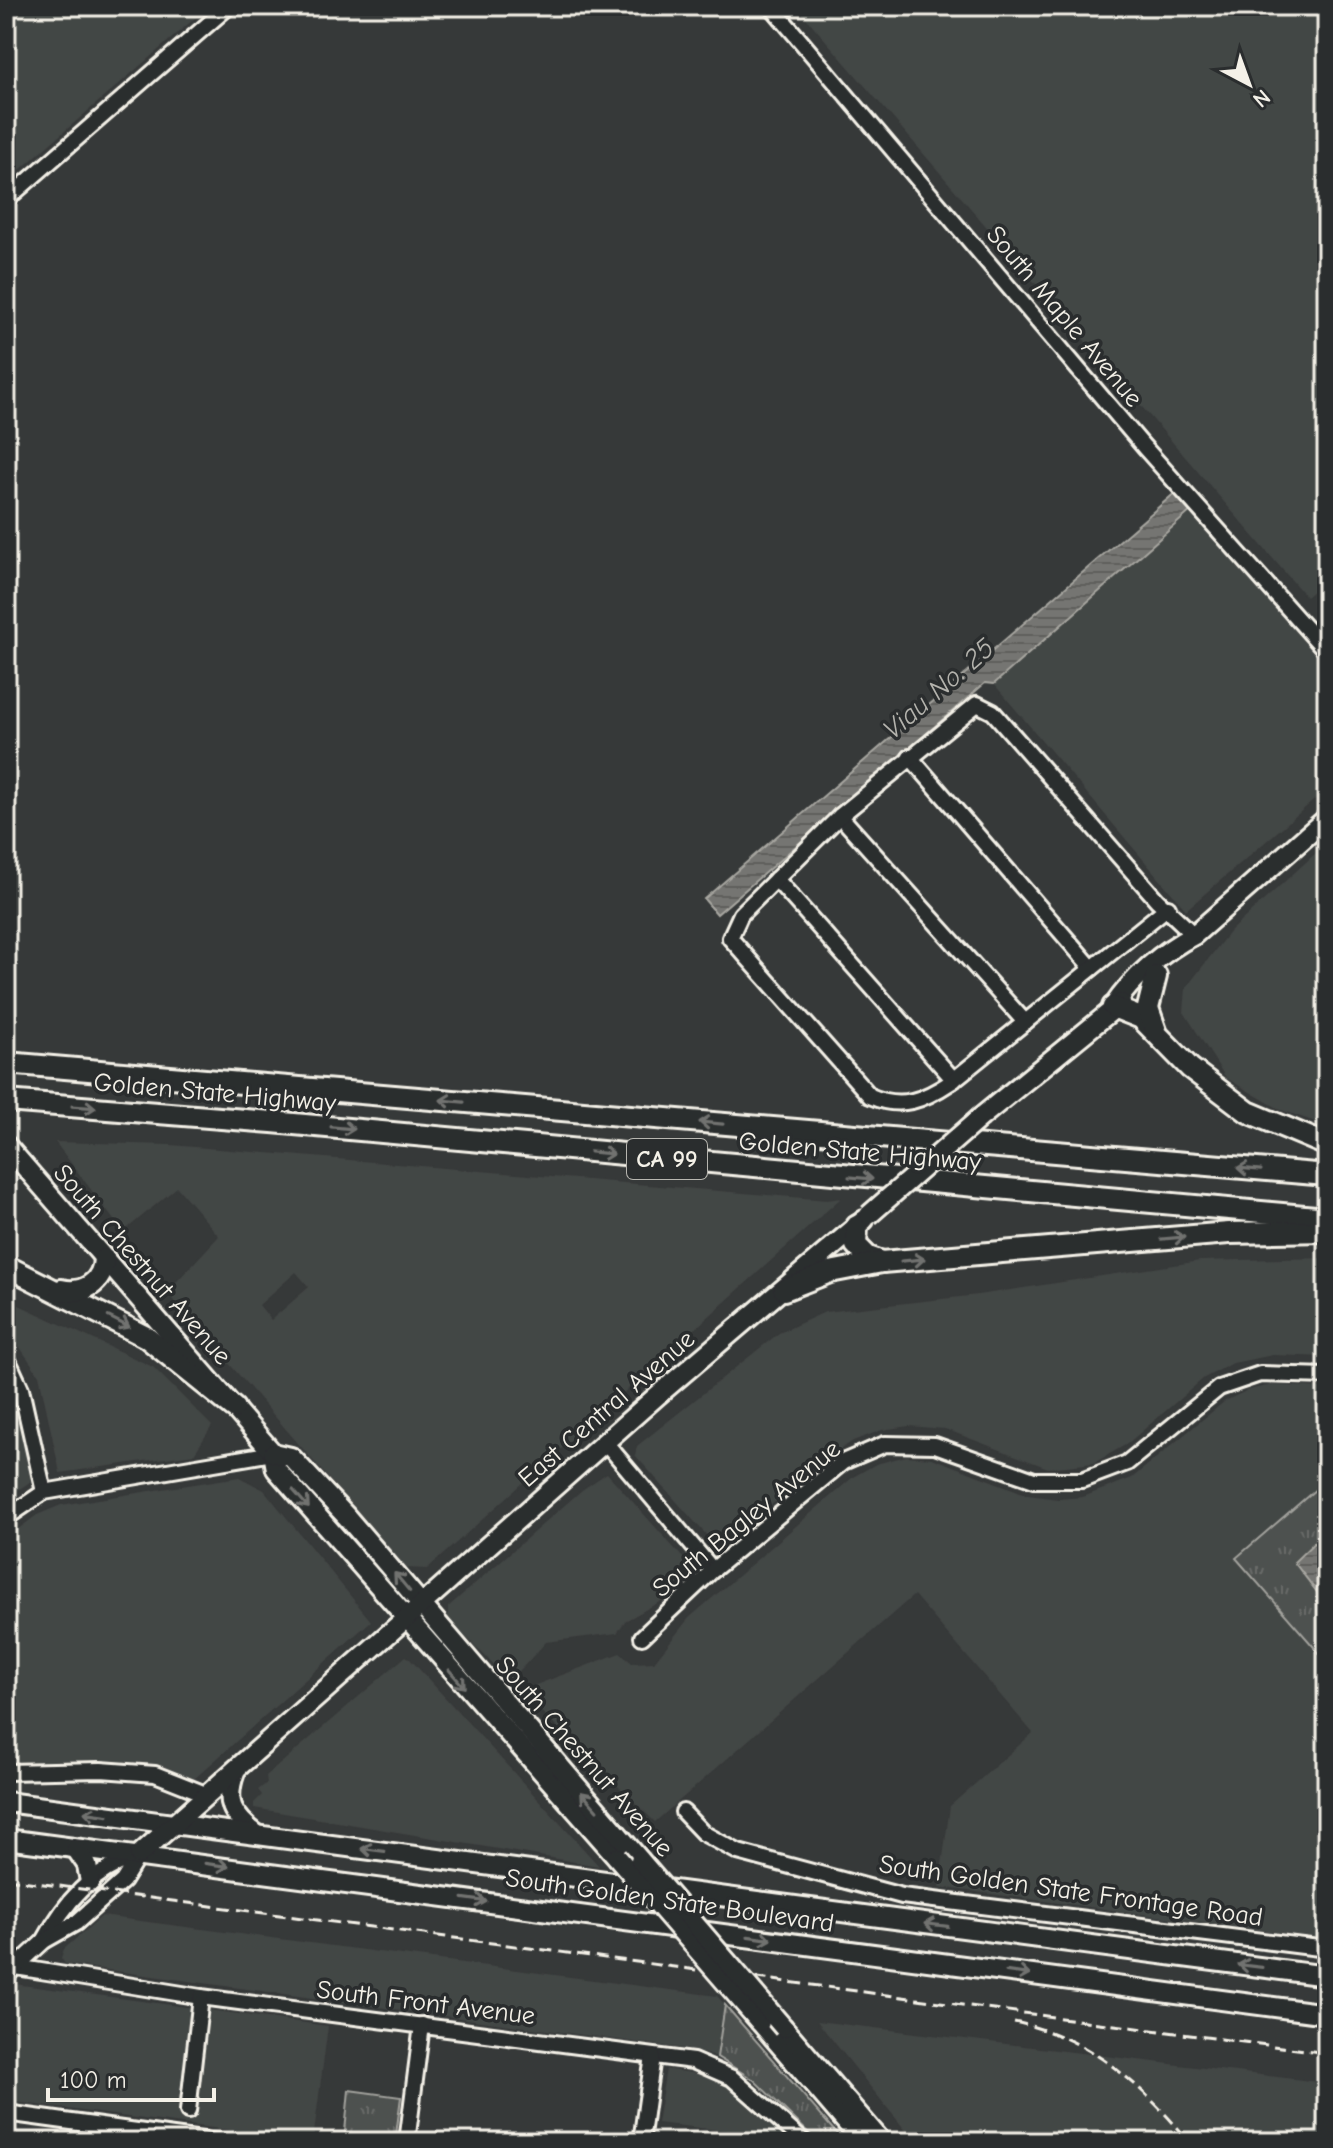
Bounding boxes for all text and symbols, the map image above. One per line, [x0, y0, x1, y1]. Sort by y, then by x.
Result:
north arrow [1209, 44, 1289, 124]
text: N [1248, 84, 1275, 113]
street label: South Maple Avenue [980, 220, 1149, 413]
water label: Viau No. 25 [877, 631, 1001, 746]
street label: Golden State Highway [92, 1067, 338, 1119]
one-way arrow [439, 1094, 466, 1109]
one-way arrow [70, 1100, 97, 1115]
one-way arrow [698, 1115, 725, 1130]
one-way arrow [329, 1121, 356, 1136]
street label: Golden State Highway [737, 1126, 983, 1178]
road number: CA 99 [627, 1139, 707, 1179]
one-way arrow [588, 1146, 615, 1161]
street label: South Chestnut Avenue [47, 1158, 237, 1371]
one-way arrow [1236, 1161, 1263, 1176]
one-way arrow [847, 1170, 874, 1185]
one-way arrow [1159, 1230, 1186, 1245]
one-way arrow [900, 1252, 926, 1267]
one-way arrow [106, 1315, 130, 1330]
street label: East Central Avenue [512, 1324, 701, 1493]
street label: South Bagley Avenue [647, 1434, 847, 1604]
one-way arrow [292, 1488, 310, 1509]
one-way arrow [393, 1573, 411, 1593]
street label: South Chestnut Avenue [489, 1650, 679, 1863]
one-way arrow [448, 1668, 466, 1688]
one-way arrow [580, 1792, 598, 1812]
one-way arrow [84, 1806, 109, 1821]
one-way arrow [360, 1843, 387, 1858]
street label: South Golden State Frontage Road [877, 1849, 1265, 1933]
one-way arrow [204, 1858, 229, 1873]
street label: South Golden State Boulevard [504, 1863, 836, 1939]
one-way arrow [461, 1892, 487, 1907]
one-way arrow [924, 1917, 949, 1932]
one-way arrow [747, 1931, 772, 1946]
one-way arrow [1238, 1958, 1263, 1973]
one-way arrow [1004, 1966, 1030, 1981]
street label: South Front Avenue [315, 1975, 537, 2031]
scale bar [48, 2052, 214, 2102]
text: 100 m [60, 2066, 127, 2094]

